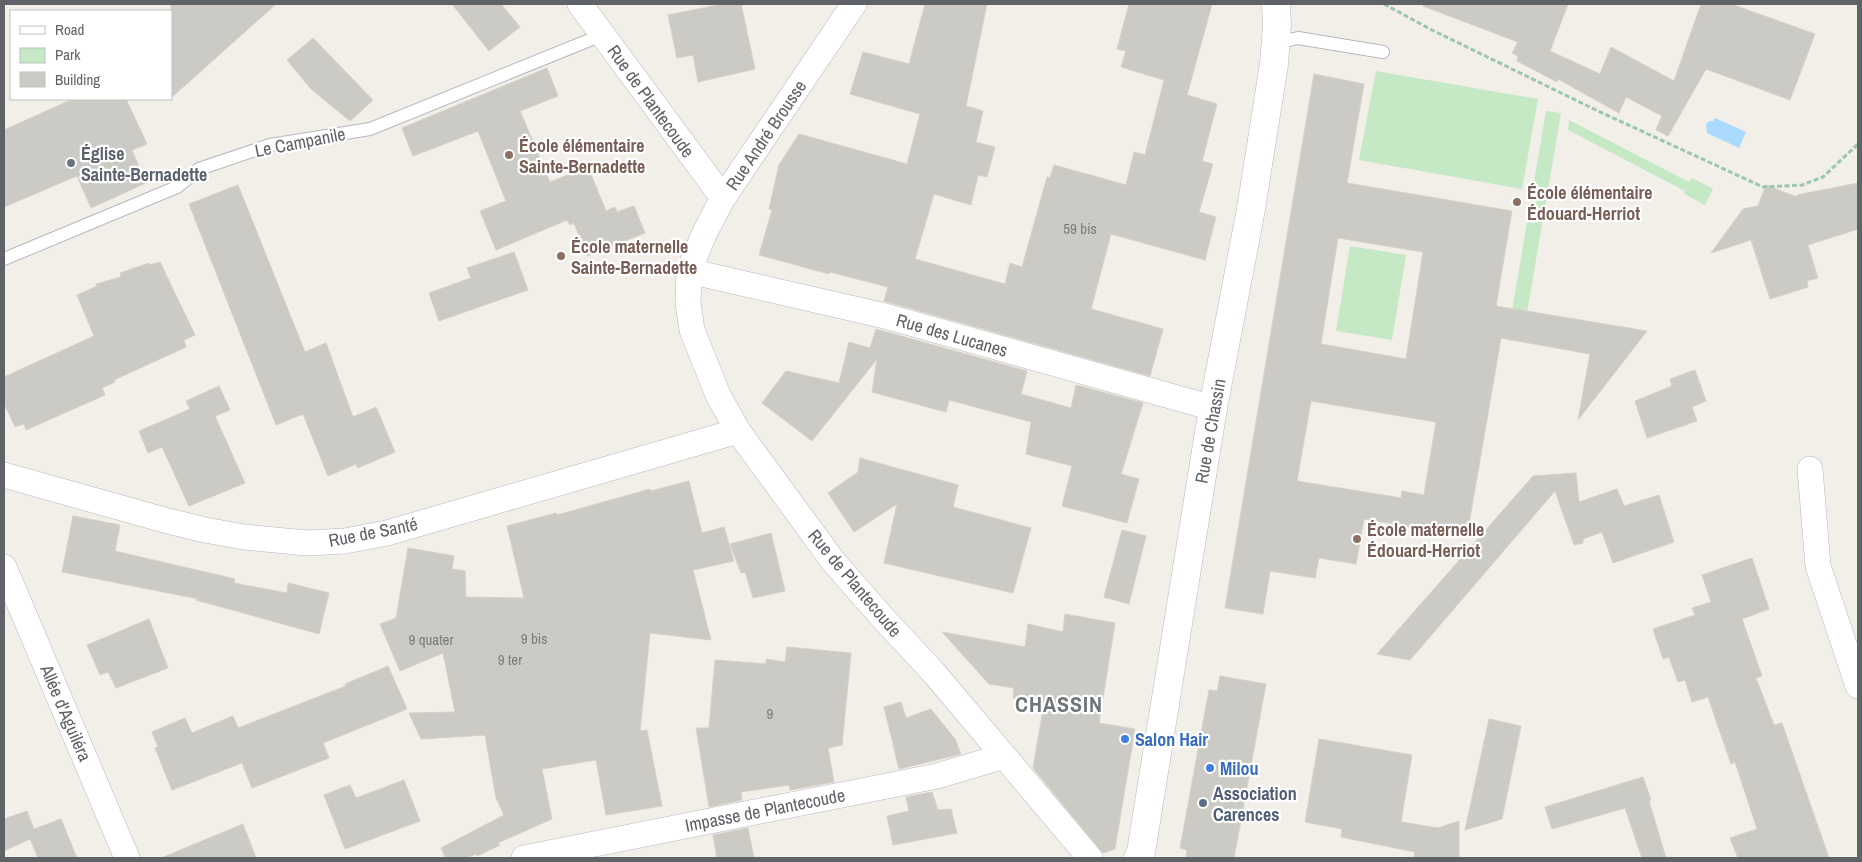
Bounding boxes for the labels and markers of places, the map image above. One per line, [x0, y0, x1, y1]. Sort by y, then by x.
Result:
place label: École élémentaire Sainte-Bernadette [519, 133, 645, 179]
place label: Église Sainte-Bernadette [81, 141, 207, 187]
marker: École élémentaire Sainte-Bernadette [503, 149, 515, 161]
marker: Église Sainte-Bernadette [65, 157, 77, 169]
place label: École élémentaire Édouard-Herriot [1527, 180, 1653, 226]
marker: École élémentaire Édouard-Herriot [1511, 196, 1523, 208]
place label: École maternelle Sainte-Bernadette [571, 234, 697, 280]
marker: École maternelle Sainte-Bernadette [555, 250, 567, 262]
place label: École maternelle Édouard-Herriot [1367, 517, 1484, 563]
marker: École maternelle Édouard-Herriot [1351, 533, 1363, 545]
place label: Salon Hair [1135, 727, 1208, 752]
marker: Salon Hair [1119, 733, 1131, 745]
place label: Milou [1220, 756, 1259, 781]
marker: Milou [1204, 762, 1216, 774]
place label: Association Carences [1213, 781, 1297, 827]
marker: Association Carences [1197, 797, 1209, 809]

